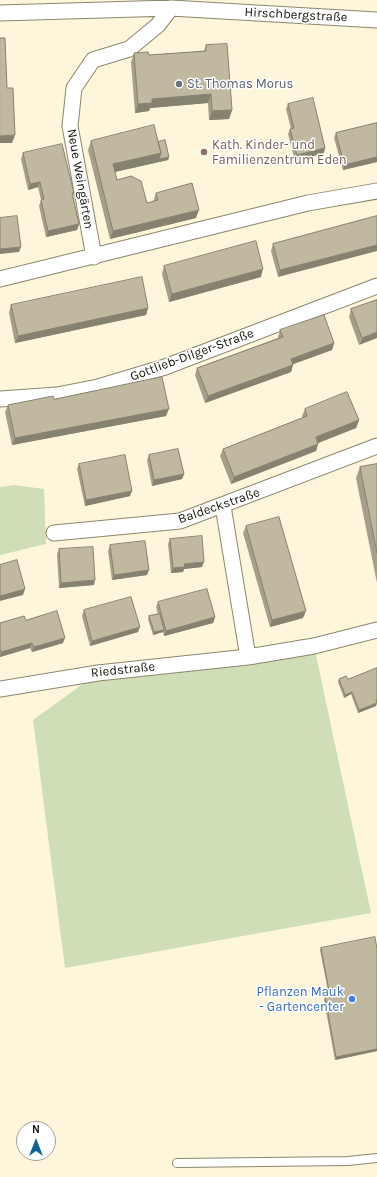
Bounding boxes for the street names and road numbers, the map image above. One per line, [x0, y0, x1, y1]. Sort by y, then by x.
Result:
street label: Hirschbergstraße [244, 5, 348, 25]
street label: Neue Weingärten [64, 128, 96, 230]
street label: Gottlieb-Dilger-Straße [128, 325, 256, 385]
street label: Baldeckstraße [176, 485, 262, 527]
street label: Riedstraße [90, 659, 156, 681]

